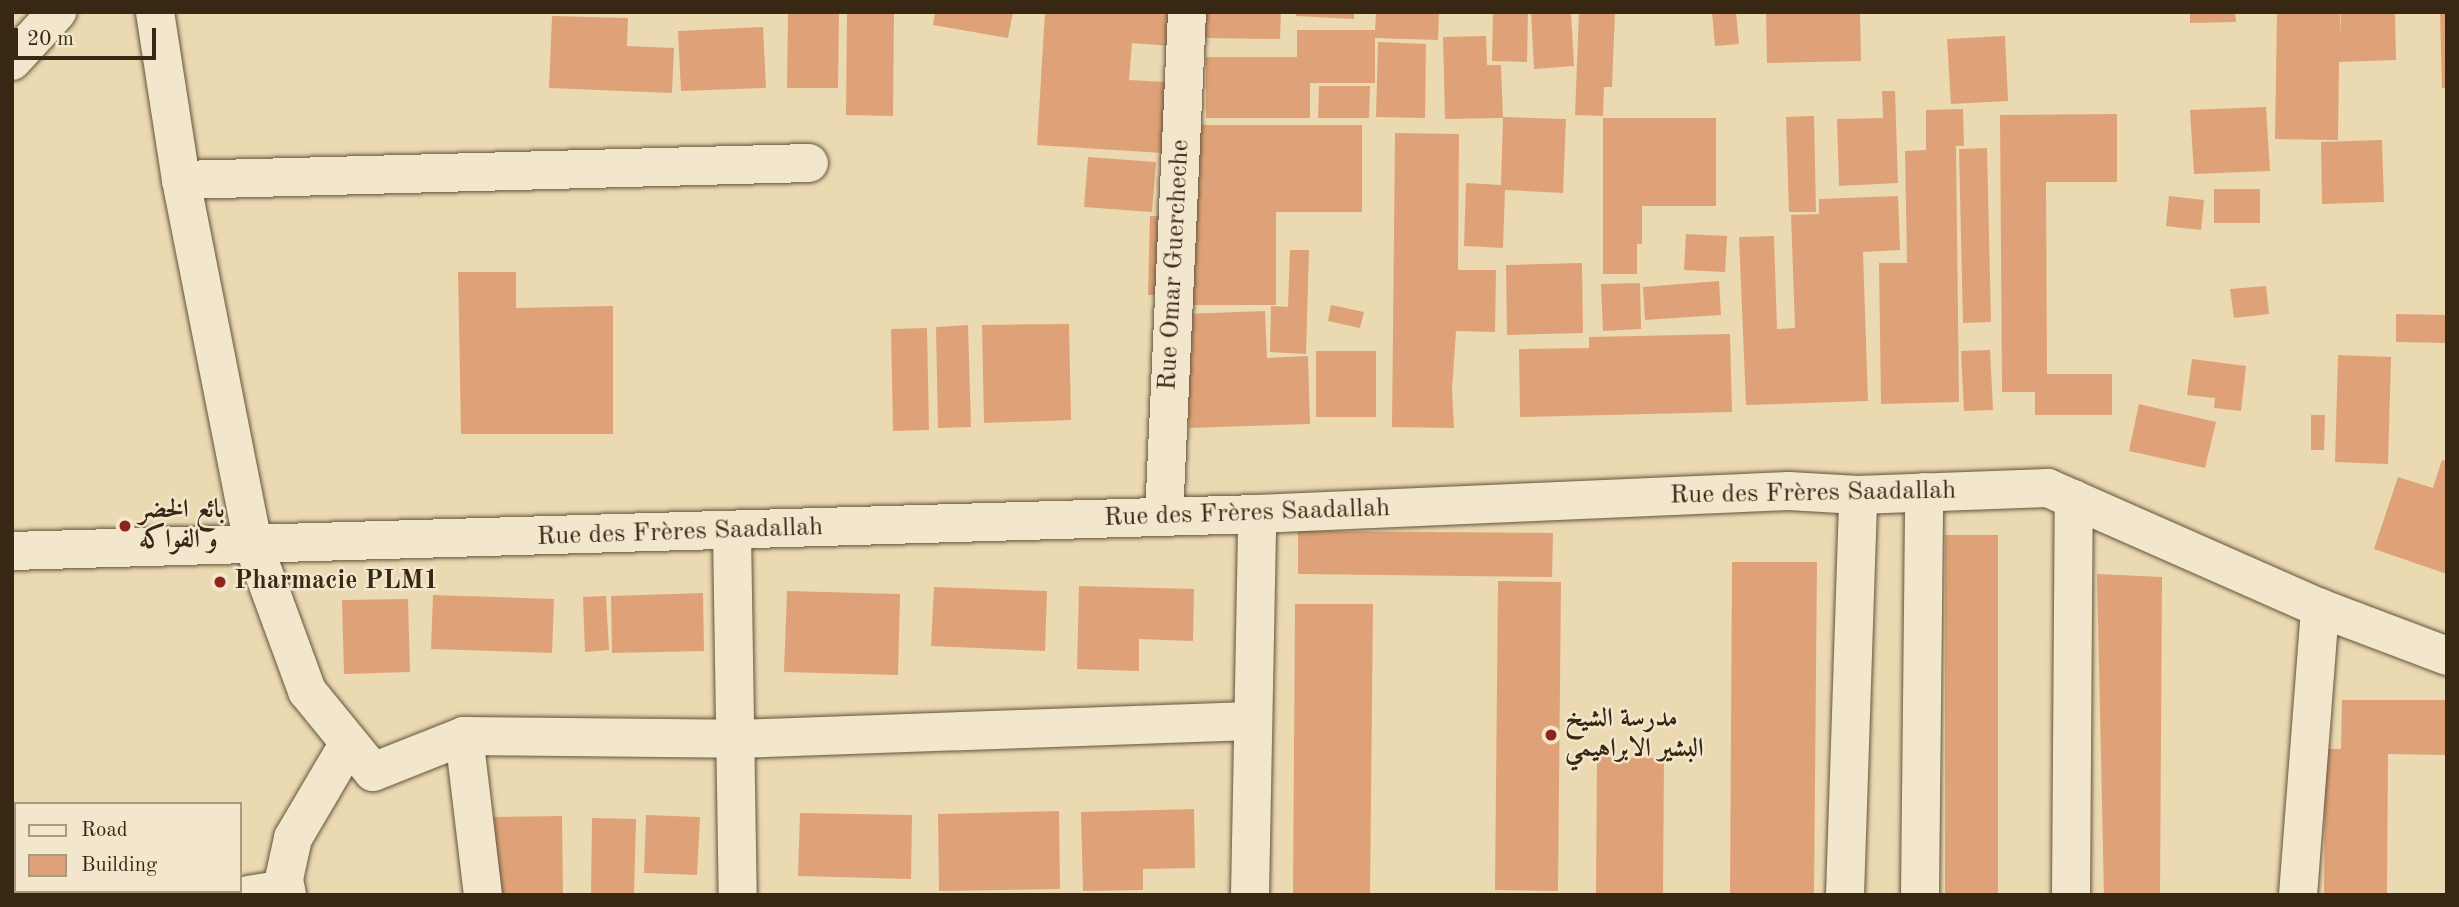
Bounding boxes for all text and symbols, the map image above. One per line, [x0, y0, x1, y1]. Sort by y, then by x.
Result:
scale bar [18, 14, 159, 58]
text: 20 m [27, 29, 74, 50]
street label: Rue Omar Guercheche [1153, 139, 1197, 391]
street label: Rue des Frères Saadallah [1670, 476, 1956, 512]
street label: Rue des Frères Saadallah [1103, 493, 1391, 535]
place label: بائع الخضر و الفواكه [139, 495, 225, 556]
street label: Rue des Frères Saadallah [536, 512, 824, 554]
marker: بائع الخضر و الفواكه [117, 518, 133, 534]
place label: Pharmacie PLM1 [234, 566, 439, 598]
marker: Pharmacie PLM1 [212, 574, 228, 590]
place label: مدرسة الشيخ البشير الابراهيمي [1565, 704, 1704, 766]
marker: مدرسة الشيخ البشير الابراهيمي [1543, 727, 1559, 743]
legend [14, 802, 242, 893]
text: Road [81, 820, 128, 841]
text: Building [81, 855, 157, 876]

